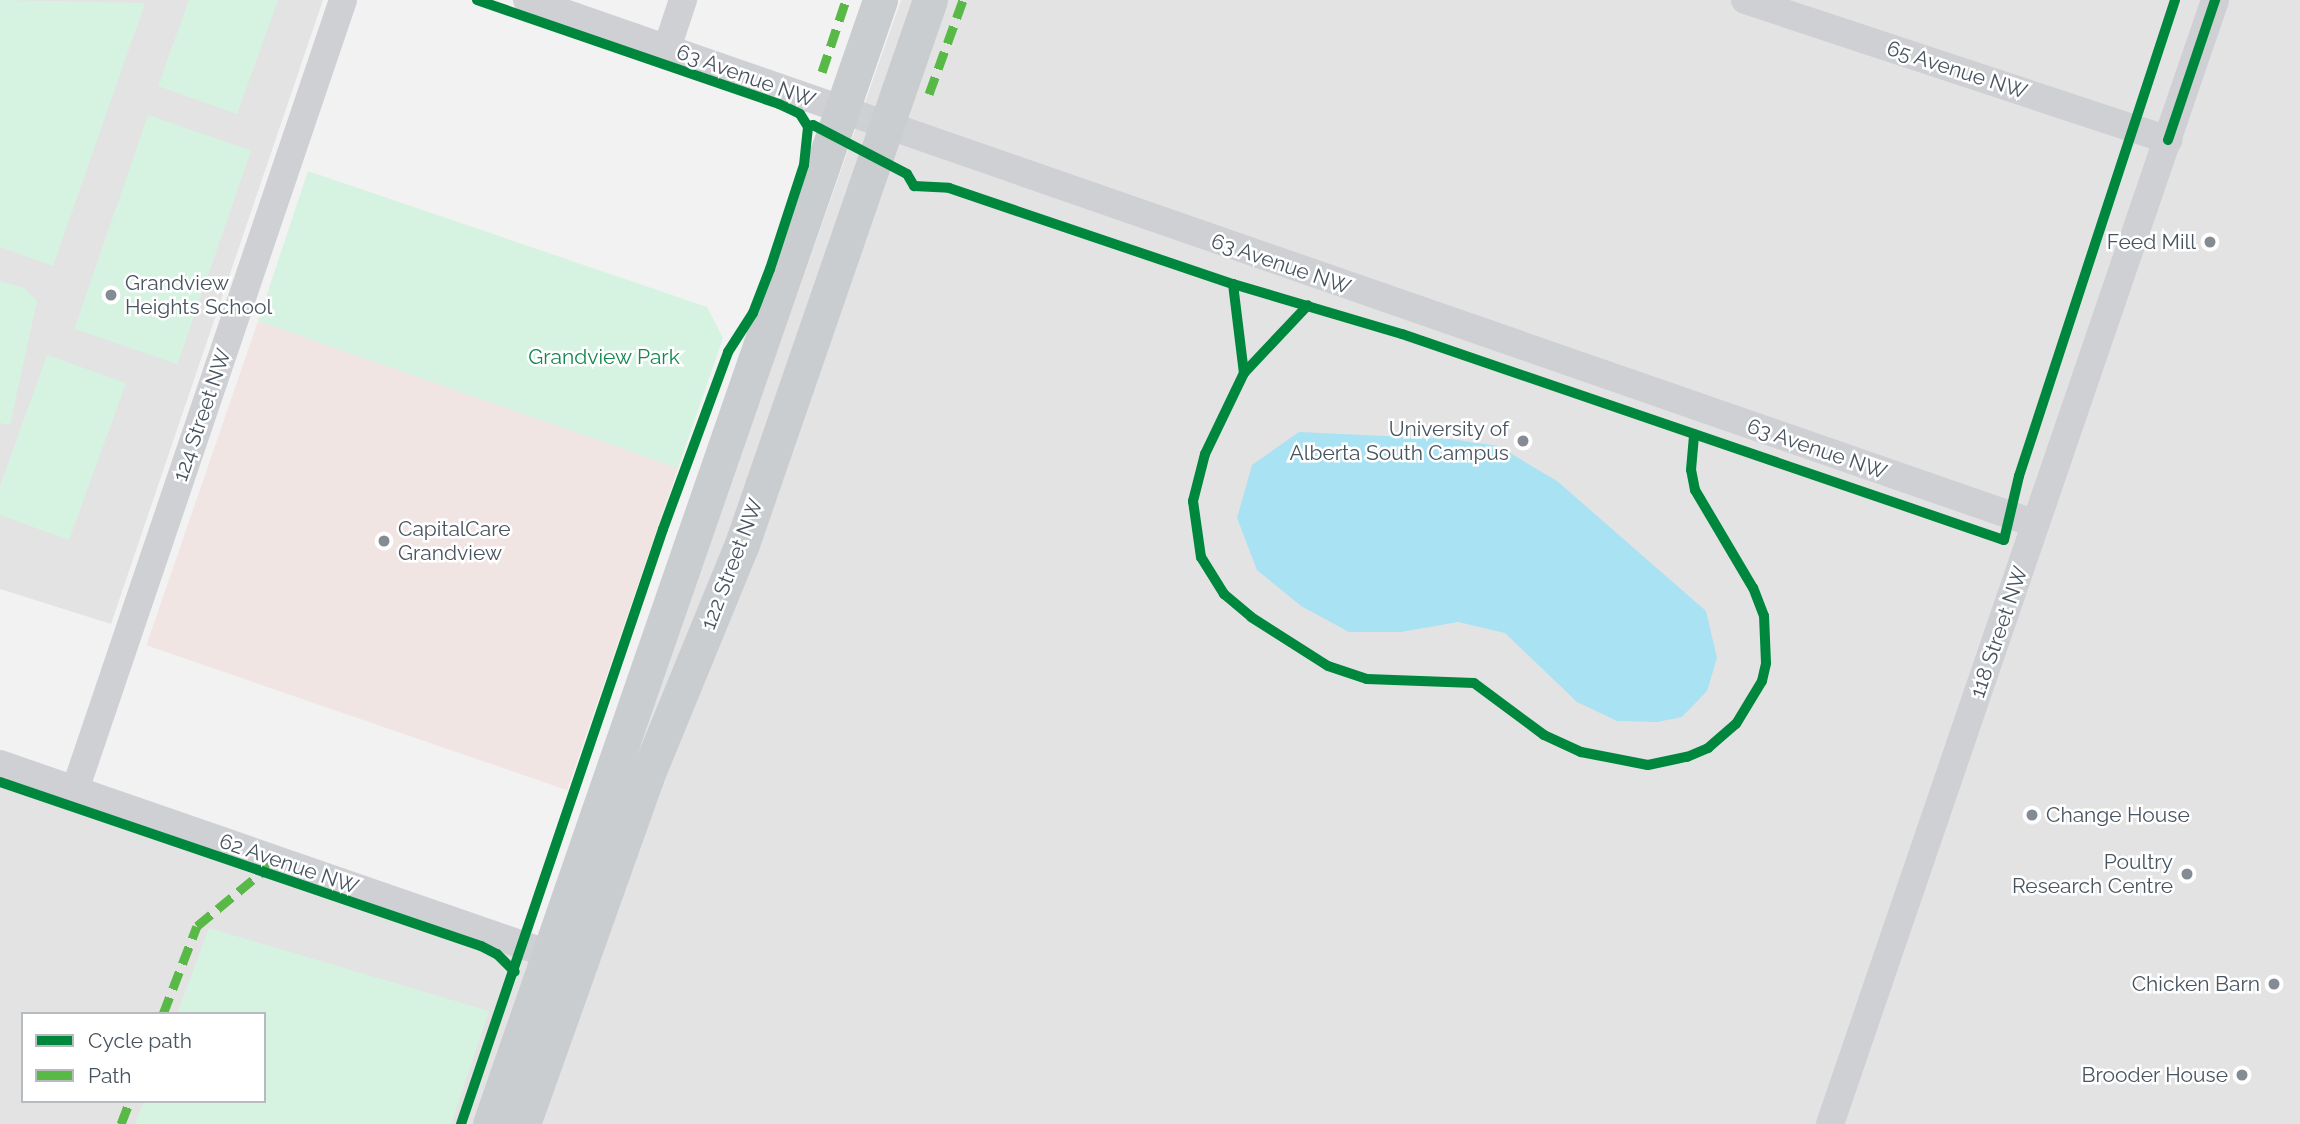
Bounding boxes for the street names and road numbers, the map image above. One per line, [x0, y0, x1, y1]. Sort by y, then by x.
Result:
street label: 65 Avenue NW [1883, 35, 2031, 105]
street label: 63 Avenue NW [673, 39, 819, 113]
street label: 63 Avenue NW [1208, 228, 1354, 300]
street label: 124 Street NW [168, 345, 236, 485]
street label: 63 Avenue NW [1744, 413, 1890, 485]
street label: 122 Street NW [696, 495, 768, 633]
street label: 118 Street NW [1965, 563, 2033, 701]
street label: 62 Avenue NW [216, 828, 362, 900]

